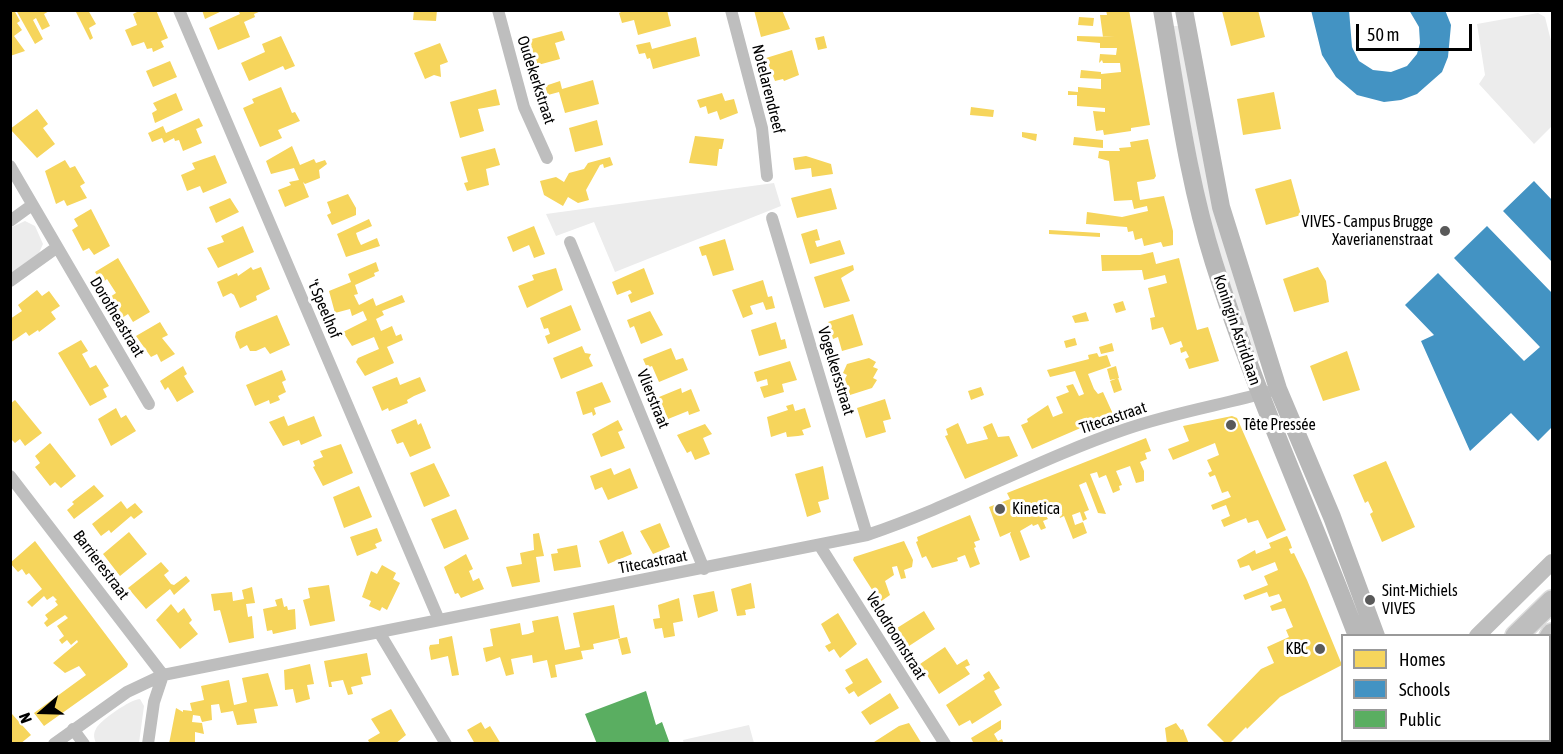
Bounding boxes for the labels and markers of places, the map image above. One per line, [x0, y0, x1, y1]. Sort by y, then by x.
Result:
place label: VIVES - Campus Brugge Xaverianenstraat [1302, 212, 1433, 250]
marker: VIVES - Campus Brugge Xaverianenstraat [1438, 224, 1452, 238]
place label: Tête Pressée [1243, 415, 1316, 435]
marker: Tête Pressée [1224, 418, 1238, 432]
place label: Kinetica [1012, 499, 1060, 519]
marker: Kinetica [993, 502, 1007, 516]
place label: Sint-Michiels VIVES [1382, 581, 1458, 619]
marker: Sint-Michiels VIVES [1363, 593, 1377, 607]
place label: KBC [1285, 639, 1308, 659]
marker: KBC [1313, 642, 1327, 656]

